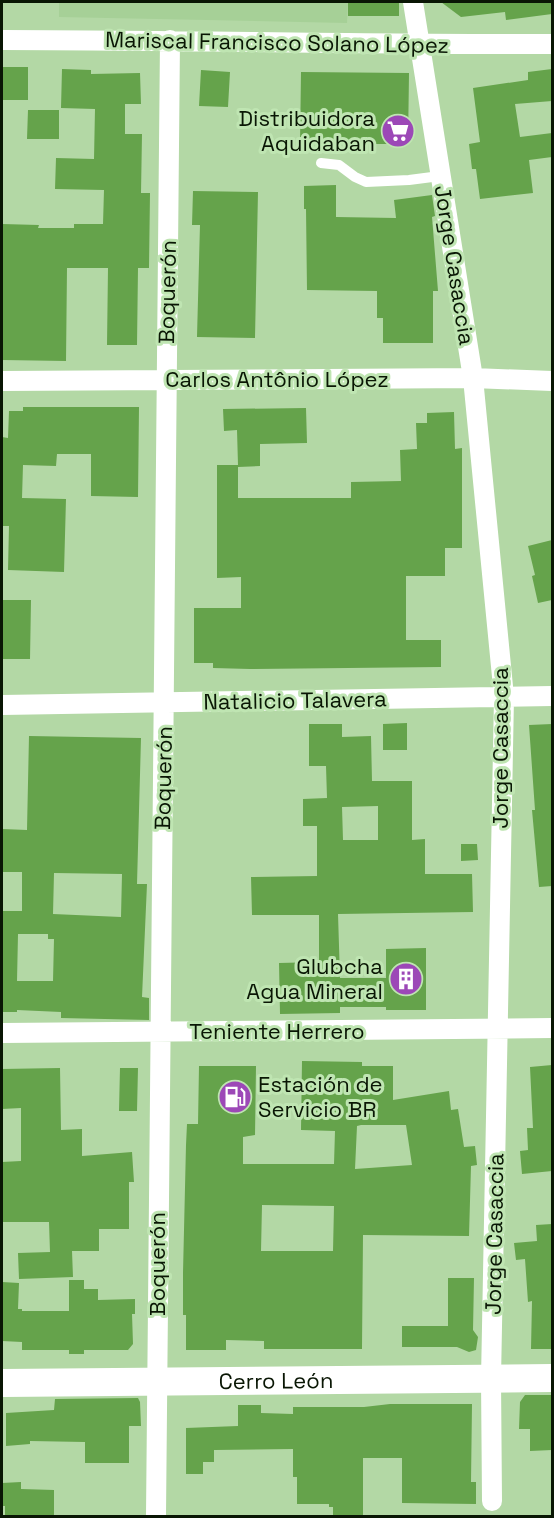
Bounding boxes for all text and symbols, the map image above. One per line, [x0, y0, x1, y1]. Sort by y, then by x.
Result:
street label: Mariscal Francisco Solano López [105, 25, 449, 59]
place label: Distribuidora Aquidaban [239, 104, 375, 157]
supermarket icon: Distribuidora Aquidaban [380, 113, 416, 149]
street label: Jorge Casaccia [429, 183, 482, 347]
street label: Boquerón [152, 240, 182, 344]
street label: Carlos Antônio López [165, 365, 389, 393]
street label: Jorge Casaccia [486, 667, 514, 829]
street label: Natalicio Talavera [203, 684, 387, 716]
street label: Boquerón [148, 726, 178, 830]
place label: Glubcha Agua Mineral [246, 952, 383, 1005]
building icon: Glubcha Agua Mineral [388, 961, 424, 997]
street label: Teniente Herrero [189, 1017, 365, 1045]
place label: Estación de Servicio BR [258, 1070, 383, 1123]
fuel station icon: Estación de Servicio BR [217, 1079, 253, 1115]
street label: Jorge Casaccia [479, 1153, 509, 1315]
street label: Boquerón [143, 1212, 171, 1316]
street label: Cerro León [219, 1366, 333, 1395]

